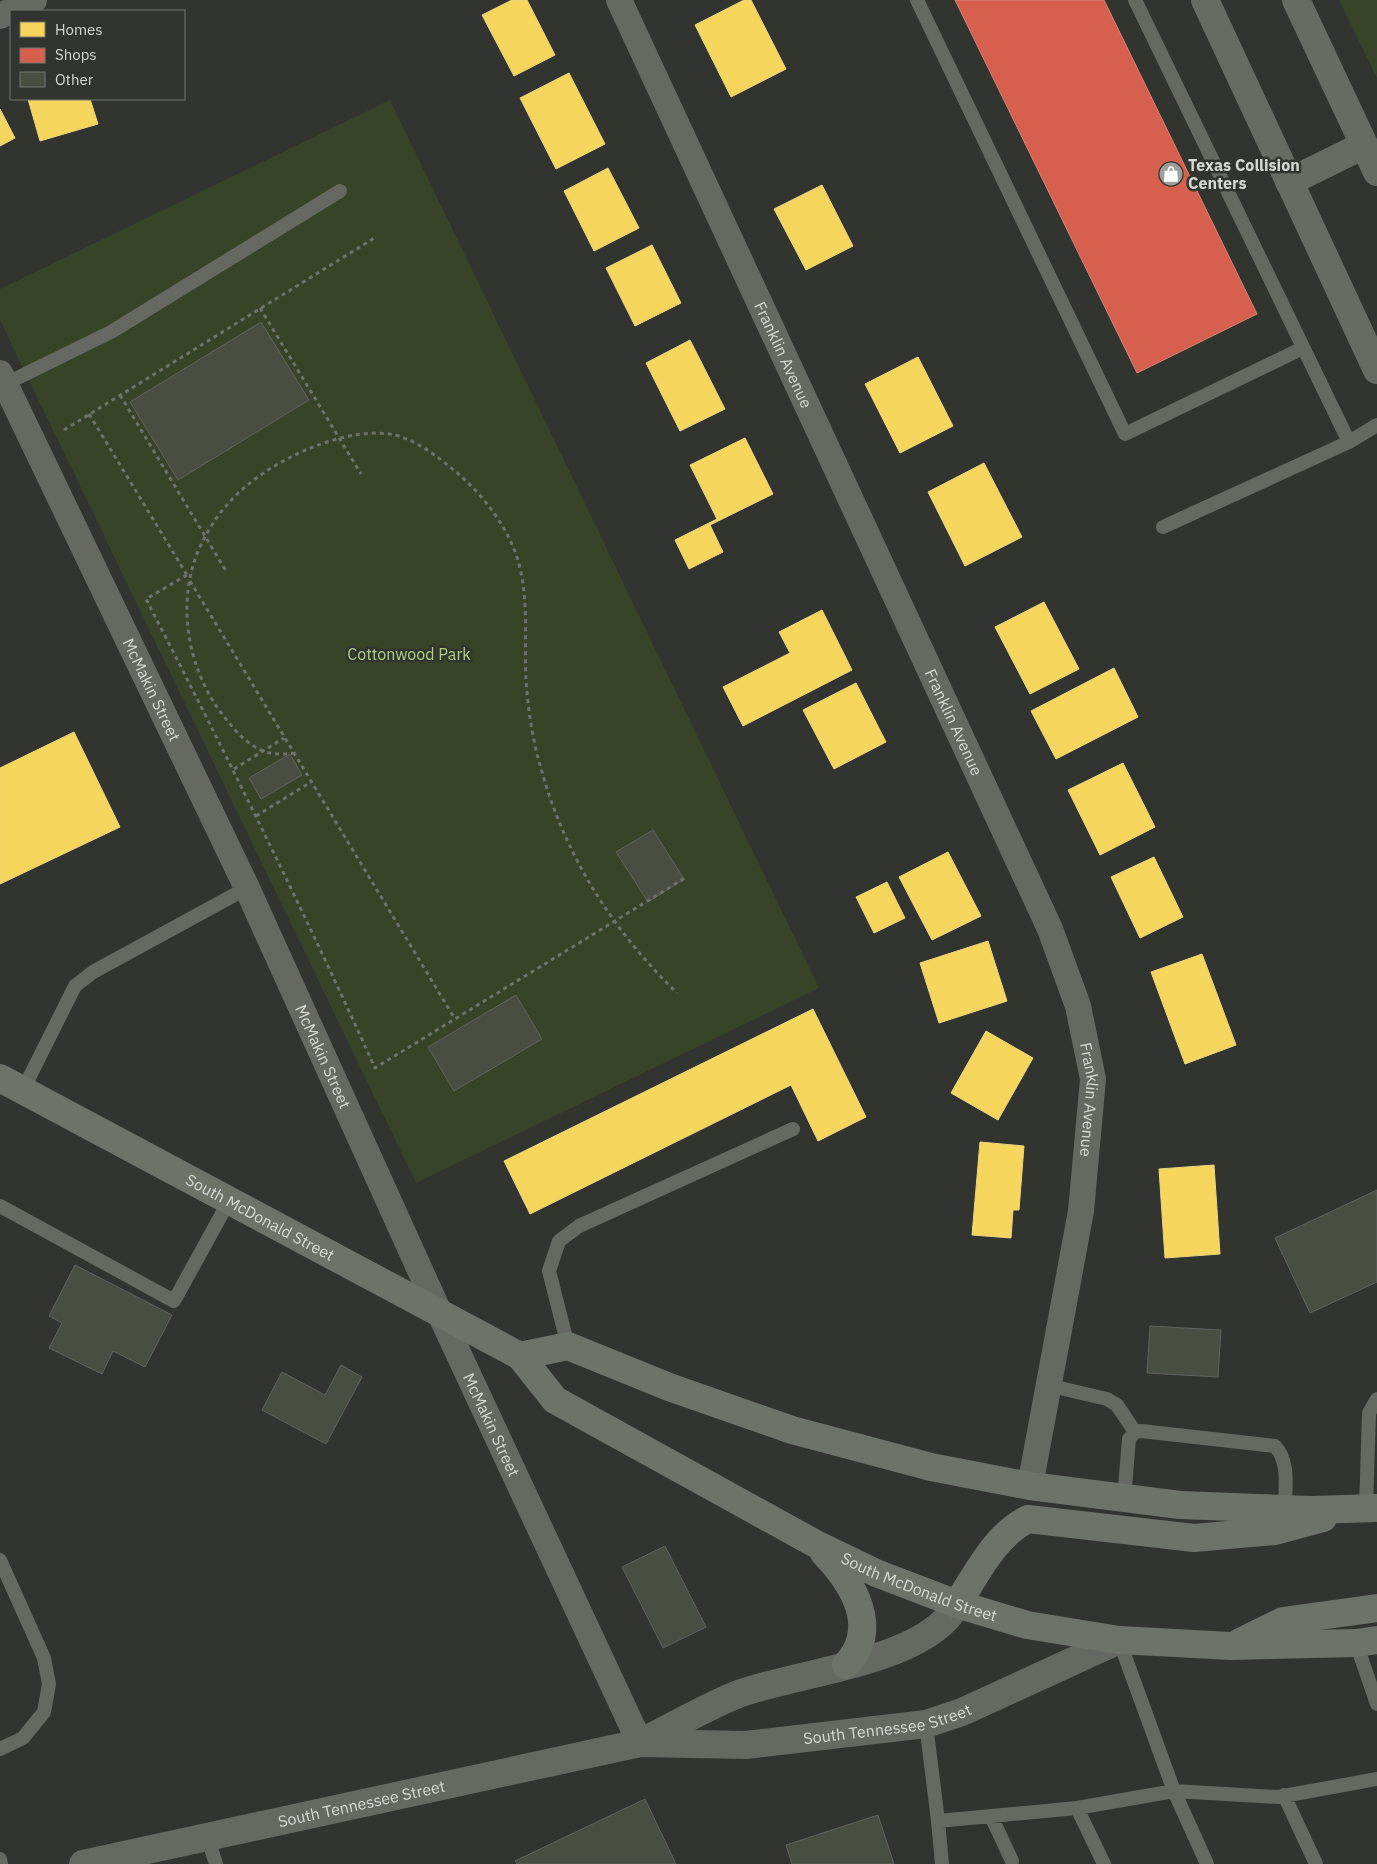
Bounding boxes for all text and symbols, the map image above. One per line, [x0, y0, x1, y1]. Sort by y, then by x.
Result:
legend [10, 10, 185, 100]
text: Homes [55, 20, 103, 39]
text: Shops [55, 45, 97, 64]
text: Other [55, 70, 94, 89]
place label: Texas Collision Centers [1188, 155, 1300, 193]
shop icon: Texas Collision Centers [1158, 161, 1184, 187]
street label: Franklin Avenue [750, 298, 817, 411]
street label: McMakin Street [119, 635, 185, 744]
park label: Cottonwood Park [347, 644, 471, 664]
street label: Franklin Avenue [921, 666, 987, 779]
street label: McMakin Street [291, 1001, 355, 1111]
street label: Franklin Avenue [1076, 1041, 1104, 1158]
street label: South McDonald Street [182, 1169, 338, 1265]
street label: McMakin Street [459, 1370, 524, 1480]
street label: South McDonald Street [838, 1548, 1000, 1626]
street label: South Tennessee Street [802, 1699, 974, 1748]
street label: South Tennessee Street [276, 1776, 447, 1831]

